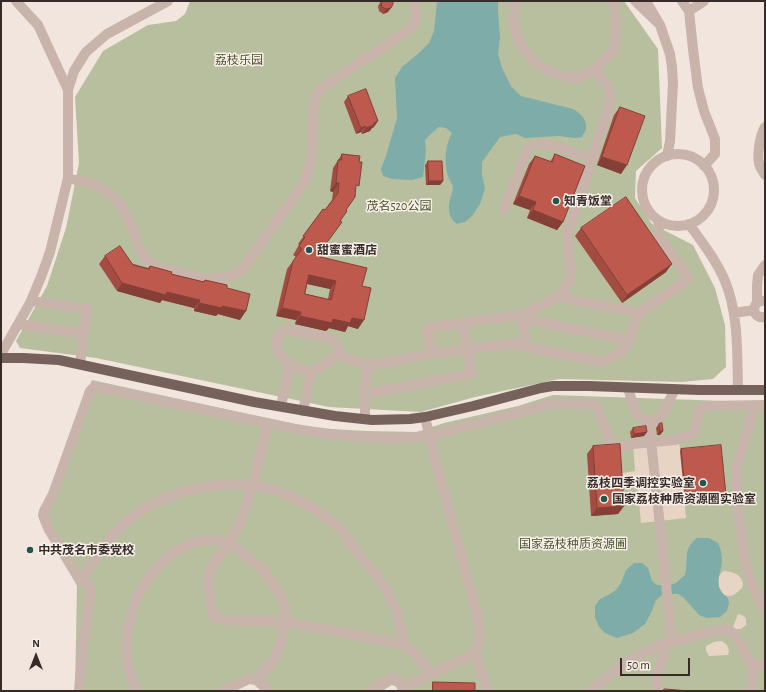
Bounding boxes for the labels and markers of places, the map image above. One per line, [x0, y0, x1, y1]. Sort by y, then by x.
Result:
place label: 知青饭堂 [564, 194, 612, 208]
marker: 知青饭堂 [551, 196, 561, 206]
place label: 甜蜜蜜酒店 [317, 243, 377, 257]
marker: 甜蜜蜜酒店 [304, 245, 314, 255]
place label: 荔枝四季调控实验室 [587, 476, 695, 490]
marker: 荔枝四季调控实验室 [698, 478, 708, 488]
place label: 国家荔枝种质资源圈实验室 [612, 492, 756, 506]
marker: 国家荔枝种质资源圈实验室 [599, 494, 609, 504]
place label: 中共茂名市委党校 [38, 543, 134, 557]
marker: 中共茂名市委党校 [25, 545, 35, 555]

